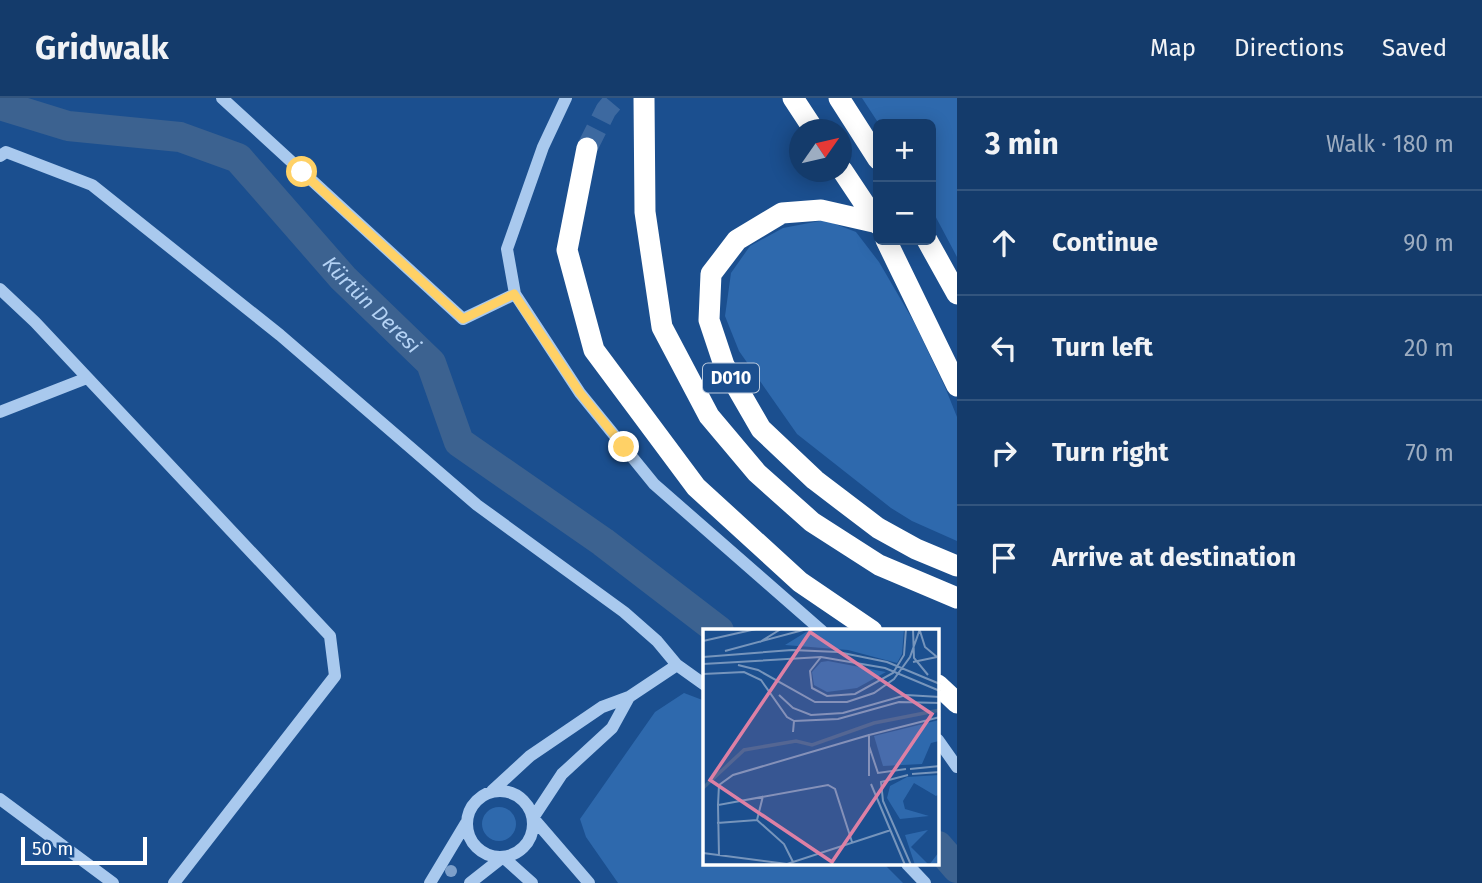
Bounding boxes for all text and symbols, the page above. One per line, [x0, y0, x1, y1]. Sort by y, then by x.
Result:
text: Gridwalk [35, 28, 169, 68]
text: Map [1150, 34, 1196, 62]
text: Directions [1234, 34, 1344, 62]
text: Saved [1382, 34, 1447, 62]
north arrow [789, 119, 852, 182]
map controls [873, 119, 936, 245]
button: + [873, 119, 936, 182]
text: 3 min [985, 126, 1059, 162]
text: Walk · 180 m [1326, 130, 1454, 158]
route start [286, 156, 317, 187]
button: − [873, 182, 936, 245]
icon: ahead [985, 224, 1023, 262]
text: Continue [1052, 227, 1158, 258]
text: 90 m [1403, 229, 1454, 257]
water label: Kürtün Deresi [317, 251, 426, 359]
icon: left [985, 329, 1023, 367]
text: Turn left [1052, 332, 1153, 363]
text: 20 m [1404, 334, 1454, 362]
road number: D010 [703, 364, 759, 392]
route end [608, 431, 639, 462]
icon: right [985, 434, 1023, 472]
text: Turn right [1052, 437, 1169, 468]
text: 70 m [1405, 439, 1454, 467]
icon: arrive [985, 539, 1023, 577]
text: Arrive at destination [1052, 542, 1296, 573]
inset map [703, 629, 940, 866]
scale bar [21, 834, 147, 866]
text: 50 m [32, 837, 73, 860]

